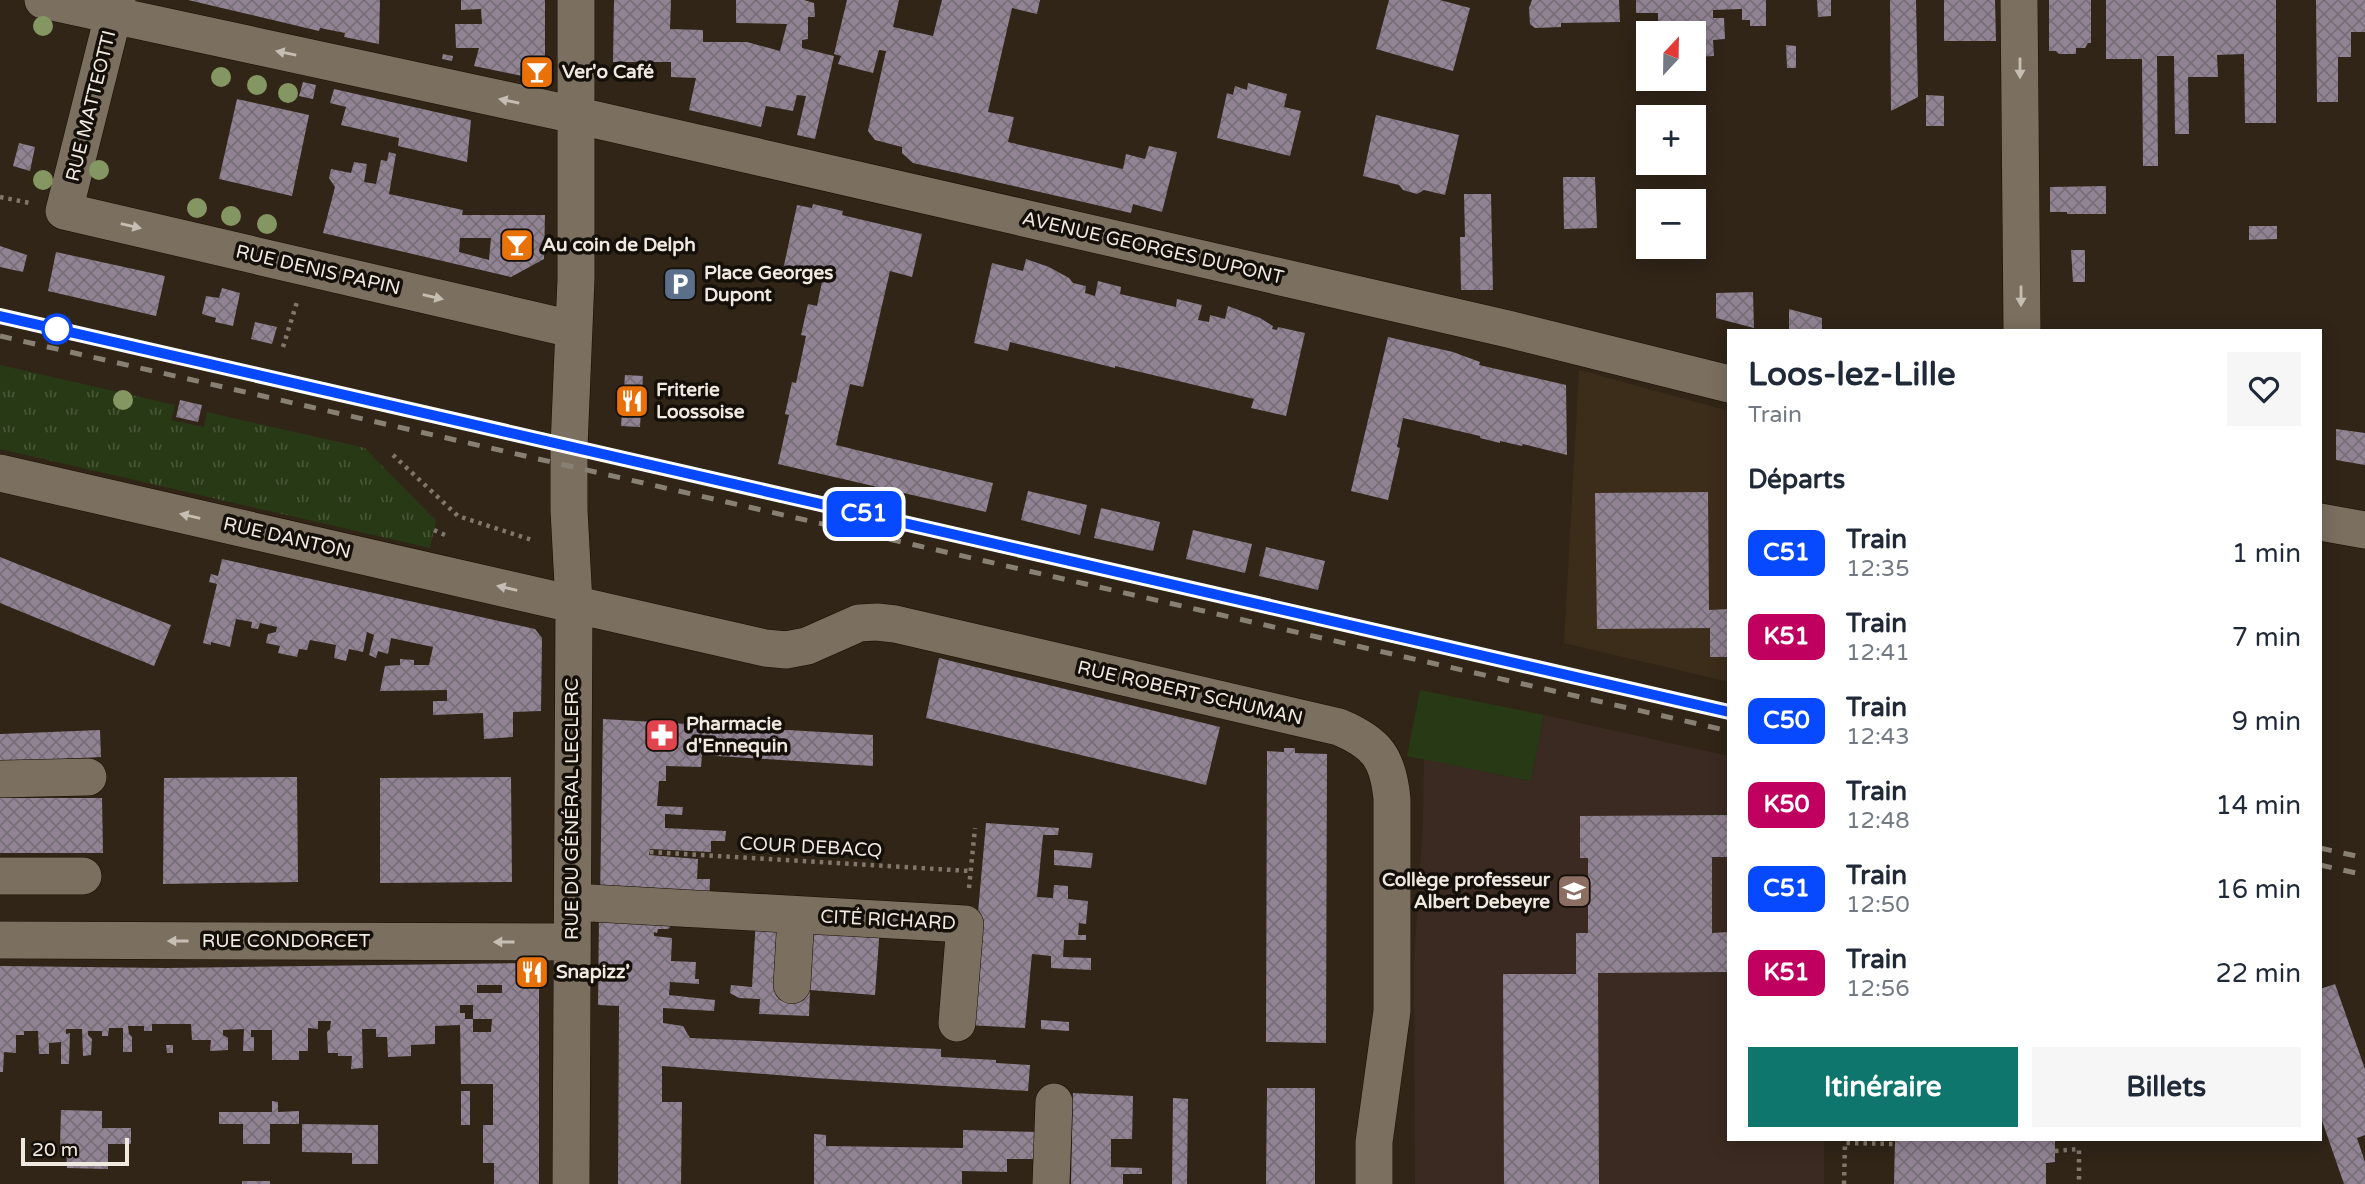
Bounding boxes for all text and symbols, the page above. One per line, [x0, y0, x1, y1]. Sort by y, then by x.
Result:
north arrow [1636, 21, 1706, 91]
map controls [1636, 21, 1706, 259]
street label: RUE MATTEOTTI [62, 28, 120, 184]
one-way arrow [275, 48, 297, 59]
bar icon: Ver'o Café [518, 53, 556, 91]
one-way arrow [2014, 57, 2026, 79]
place label: Ver'o Café [562, 61, 654, 83]
one-way arrow [498, 96, 520, 107]
button: + [1636, 105, 1706, 175]
button: − [1636, 189, 1706, 259]
street label: AVENUE GEORGES DUPONT [1020, 207, 1286, 289]
one-way arrow [120, 221, 142, 232]
bar icon: Au coin de Delph [498, 226, 536, 264]
place label: Au coin de Delph [542, 234, 696, 257]
street label: RUE DENIS PAPIN [234, 240, 402, 300]
place label: Place Georges Dupont [704, 262, 833, 307]
parking icon: Place Georges Dupont [661, 265, 699, 303]
one-way arrow [2016, 285, 2027, 307]
one-way arrow [422, 292, 444, 303]
unlabelled marker [42, 314, 72, 344]
button: heart [2227, 352, 2301, 426]
text: Loos-lez-Lille [1748, 355, 1956, 394]
place label: Friterie Loossoise [656, 379, 745, 423]
restaurant icon: Friterie Loossoise [613, 382, 651, 420]
text: Train [1748, 401, 1802, 429]
text: Départs [1748, 464, 1845, 495]
line badge: C51 [824, 491, 904, 537]
text: C51 [841, 499, 887, 528]
one-way arrow [179, 510, 201, 521]
street label: RUE DANTON [221, 513, 353, 563]
text: Train [1846, 524, 1907, 555]
text: C51 [1763, 538, 1810, 567]
text: 1 min [2232, 538, 2301, 569]
text: 12:35 [1846, 555, 1910, 583]
one-way arrow [496, 582, 518, 593]
text: Train [1846, 608, 1907, 639]
text: K51 [1763, 622, 1810, 651]
text: 7 min [2232, 622, 2301, 653]
text: 12:41 [1846, 639, 1910, 667]
street label: RUE ROBERT SCHUMAN [1075, 656, 1305, 730]
street label: RUE DU GÉNÉRAL LECLERC [561, 678, 583, 940]
text: Train [1846, 692, 1907, 723]
text: C50 [1763, 706, 1810, 735]
text: 9 min [2232, 706, 2301, 737]
place label: Pharmacie d'Ennequin [686, 713, 788, 758]
pharmacy icon: Pharmacie d'Ennequin [643, 716, 681, 754]
text: 12:43 [1846, 723, 1910, 751]
text: Train [1846, 776, 1907, 807]
text: K50 [1763, 790, 1810, 819]
text: 14 min [2215, 790, 2301, 821]
text: 12:48 [1846, 807, 1910, 835]
street label: COUR DEBACQ [739, 832, 883, 862]
text: Train [1846, 860, 1907, 891]
place label: Collège professeur Albert Debeyre [1382, 869, 1551, 914]
school or university icon: Collège professeur Albert Debeyre [1555, 872, 1593, 910]
text: C51 [1763, 874, 1810, 903]
text: 16 min [2215, 874, 2301, 905]
text: 12:50 [1846, 891, 1910, 919]
street label: CITÉ RICHARD [820, 905, 956, 935]
street label: RUE CONDORCET [202, 930, 371, 952]
one-way arrow [167, 935, 189, 947]
one-way arrow [492, 936, 514, 948]
text: Train [1846, 944, 1907, 975]
restaurant icon: Snapizz' [513, 953, 551, 991]
text: K51 [1763, 958, 1810, 987]
text: 22 min [2215, 958, 2301, 989]
place label: Snapizz' [556, 961, 630, 984]
text: 12:56 [1846, 975, 1910, 1003]
button: Itinéraire [1748, 1047, 2018, 1127]
button: Billets [2032, 1047, 2301, 1127]
scale bar [21, 1135, 130, 1167]
text: 20 m [32, 1139, 78, 1161]

